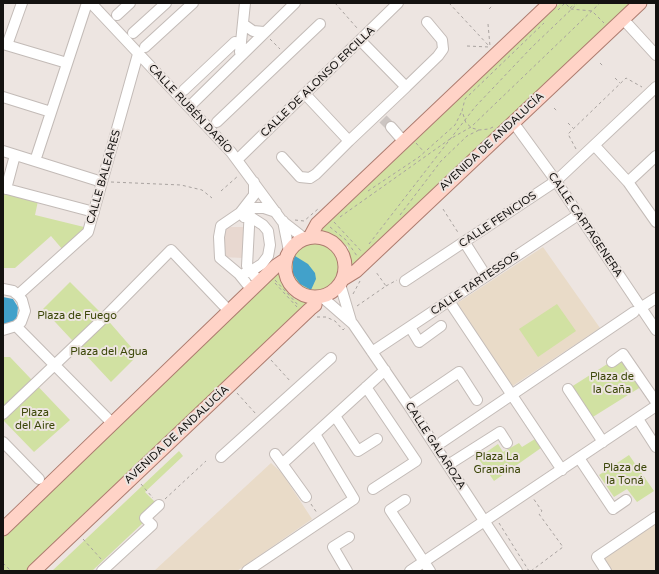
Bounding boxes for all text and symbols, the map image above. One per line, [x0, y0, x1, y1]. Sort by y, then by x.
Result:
street label: CALLE DE ALONSO ERCILLA [258, 24, 378, 140]
street label: CALLE RUBÉN DARÍO [145, 62, 235, 156]
street label: AVENIDA DE ANDALUCÍA [437, 90, 547, 194]
street label: CALLE BALEARES [84, 128, 124, 226]
street label: CALLE CARTAGENERA [545, 170, 625, 280]
street label: CALLE FENICIOS [457, 189, 539, 251]
street label: CALLE TARTESSOS [428, 250, 522, 318]
park label: Plaza de Fuego [37, 309, 117, 323]
park label: Plaza del Agua [70, 345, 148, 359]
park label: Plaza de la Caña [590, 370, 634, 396]
street label: AVENIDA DE ANDALUCÍA [122, 383, 232, 487]
street label: CALLE GALAROZA [402, 400, 468, 492]
park label: Plaza del Aire [15, 406, 55, 432]
park label: Plaza La Granaina [473, 450, 521, 476]
park label: Plaza de la Toná [603, 461, 647, 487]

